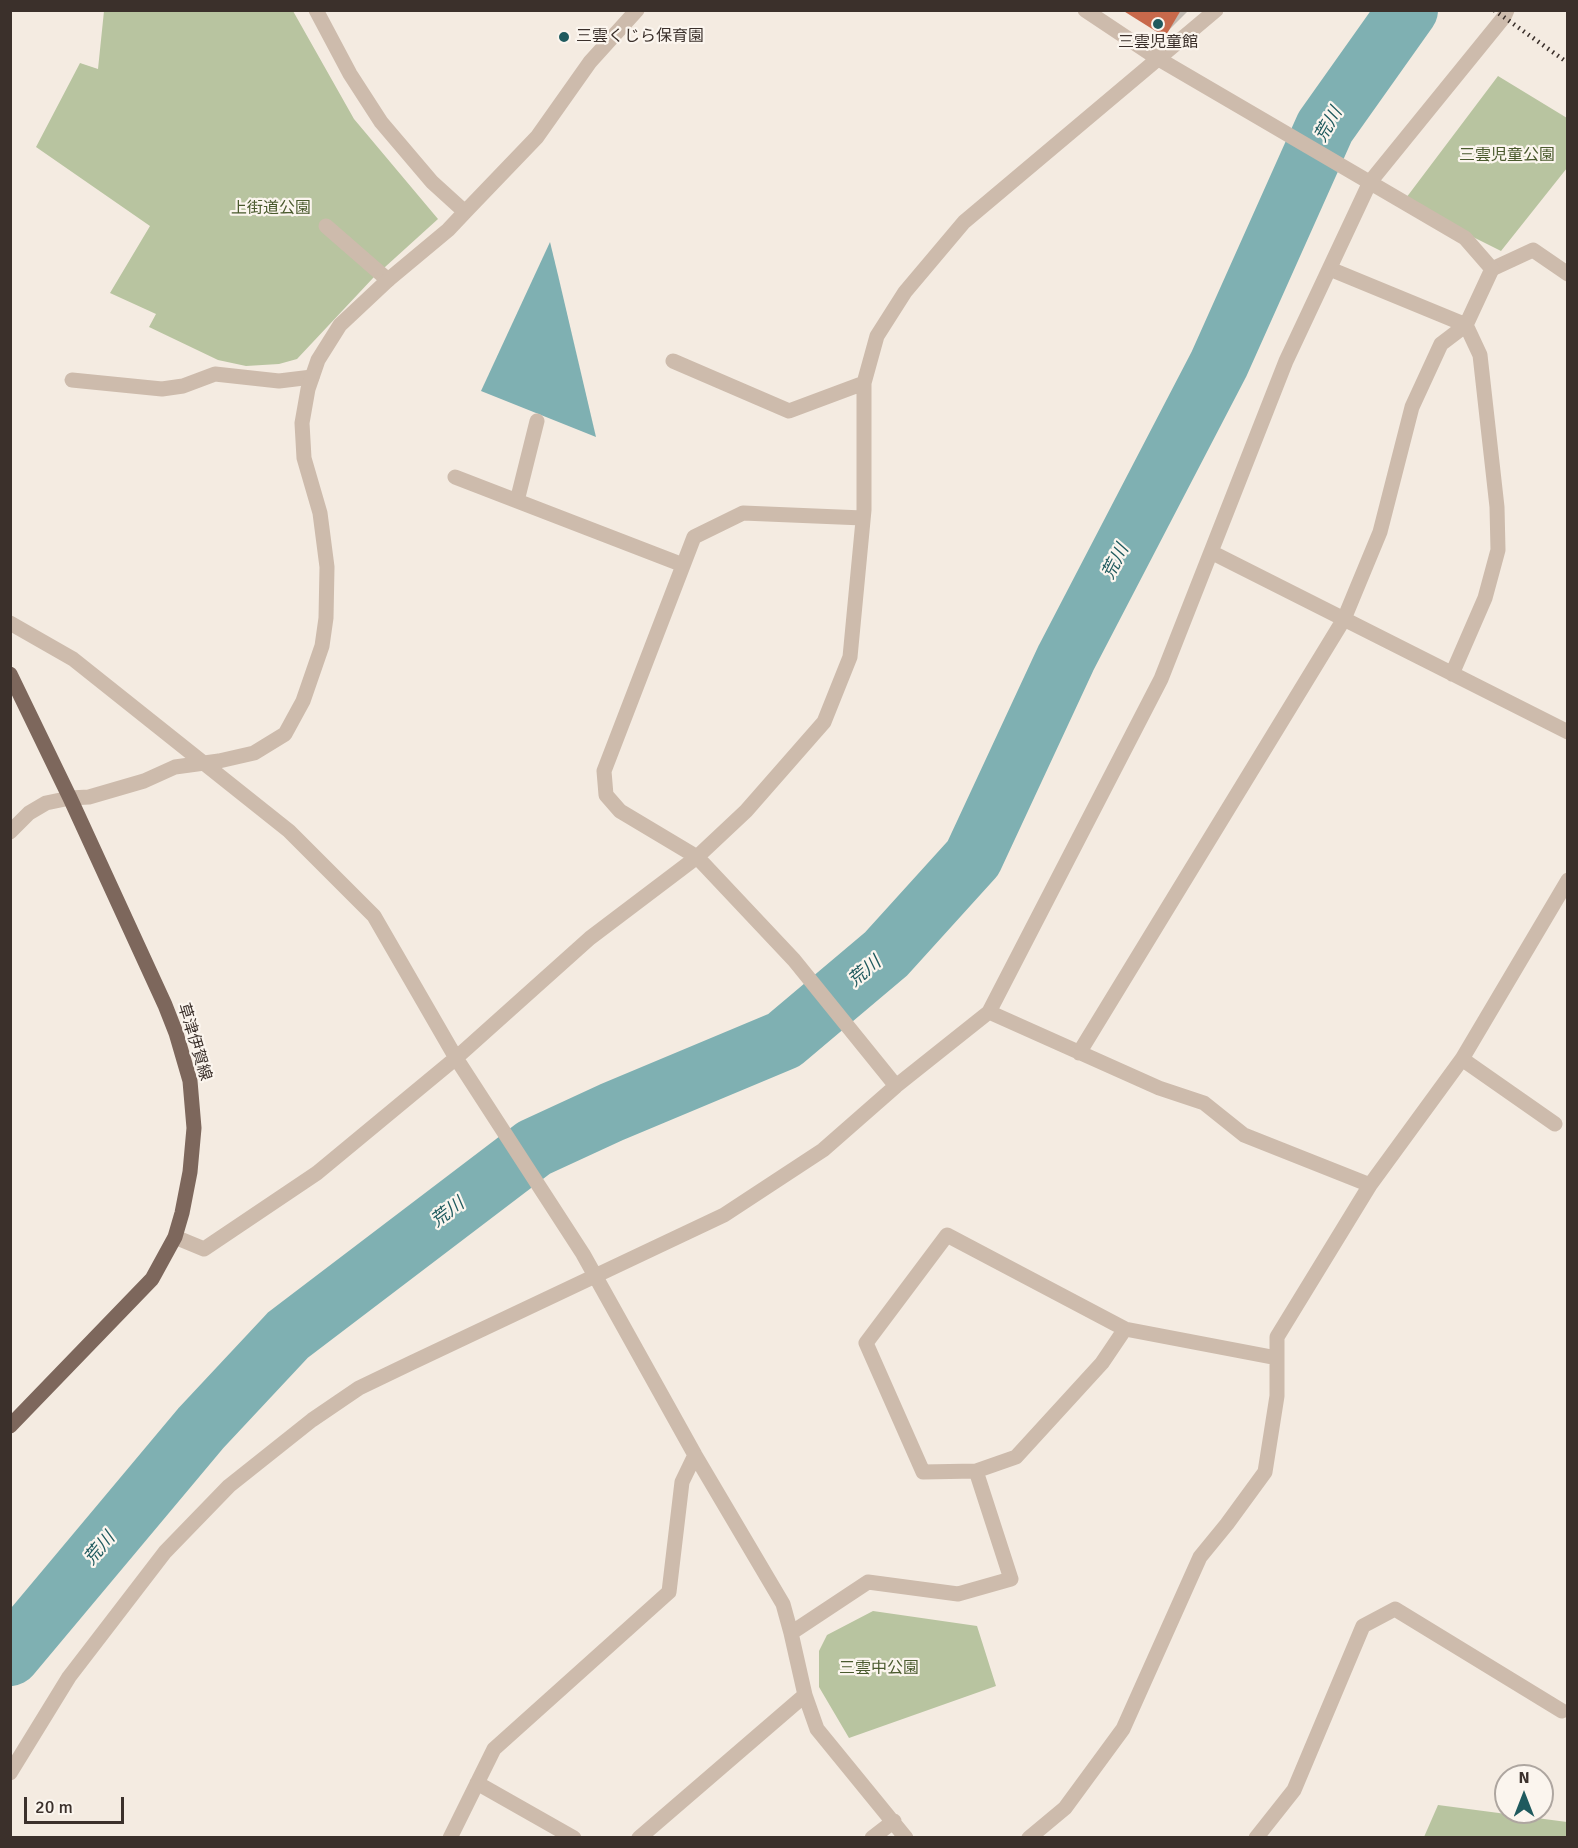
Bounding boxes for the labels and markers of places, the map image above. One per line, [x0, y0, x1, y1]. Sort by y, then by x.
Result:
marker: 三雲児童館 [1151, 17, 1165, 31]
place label: 三雲くじら保育園 [576, 27, 704, 47]
marker: 三雲くじら保育園 [557, 30, 571, 44]
place label: 三雲児童館 [1118, 33, 1198, 53]

